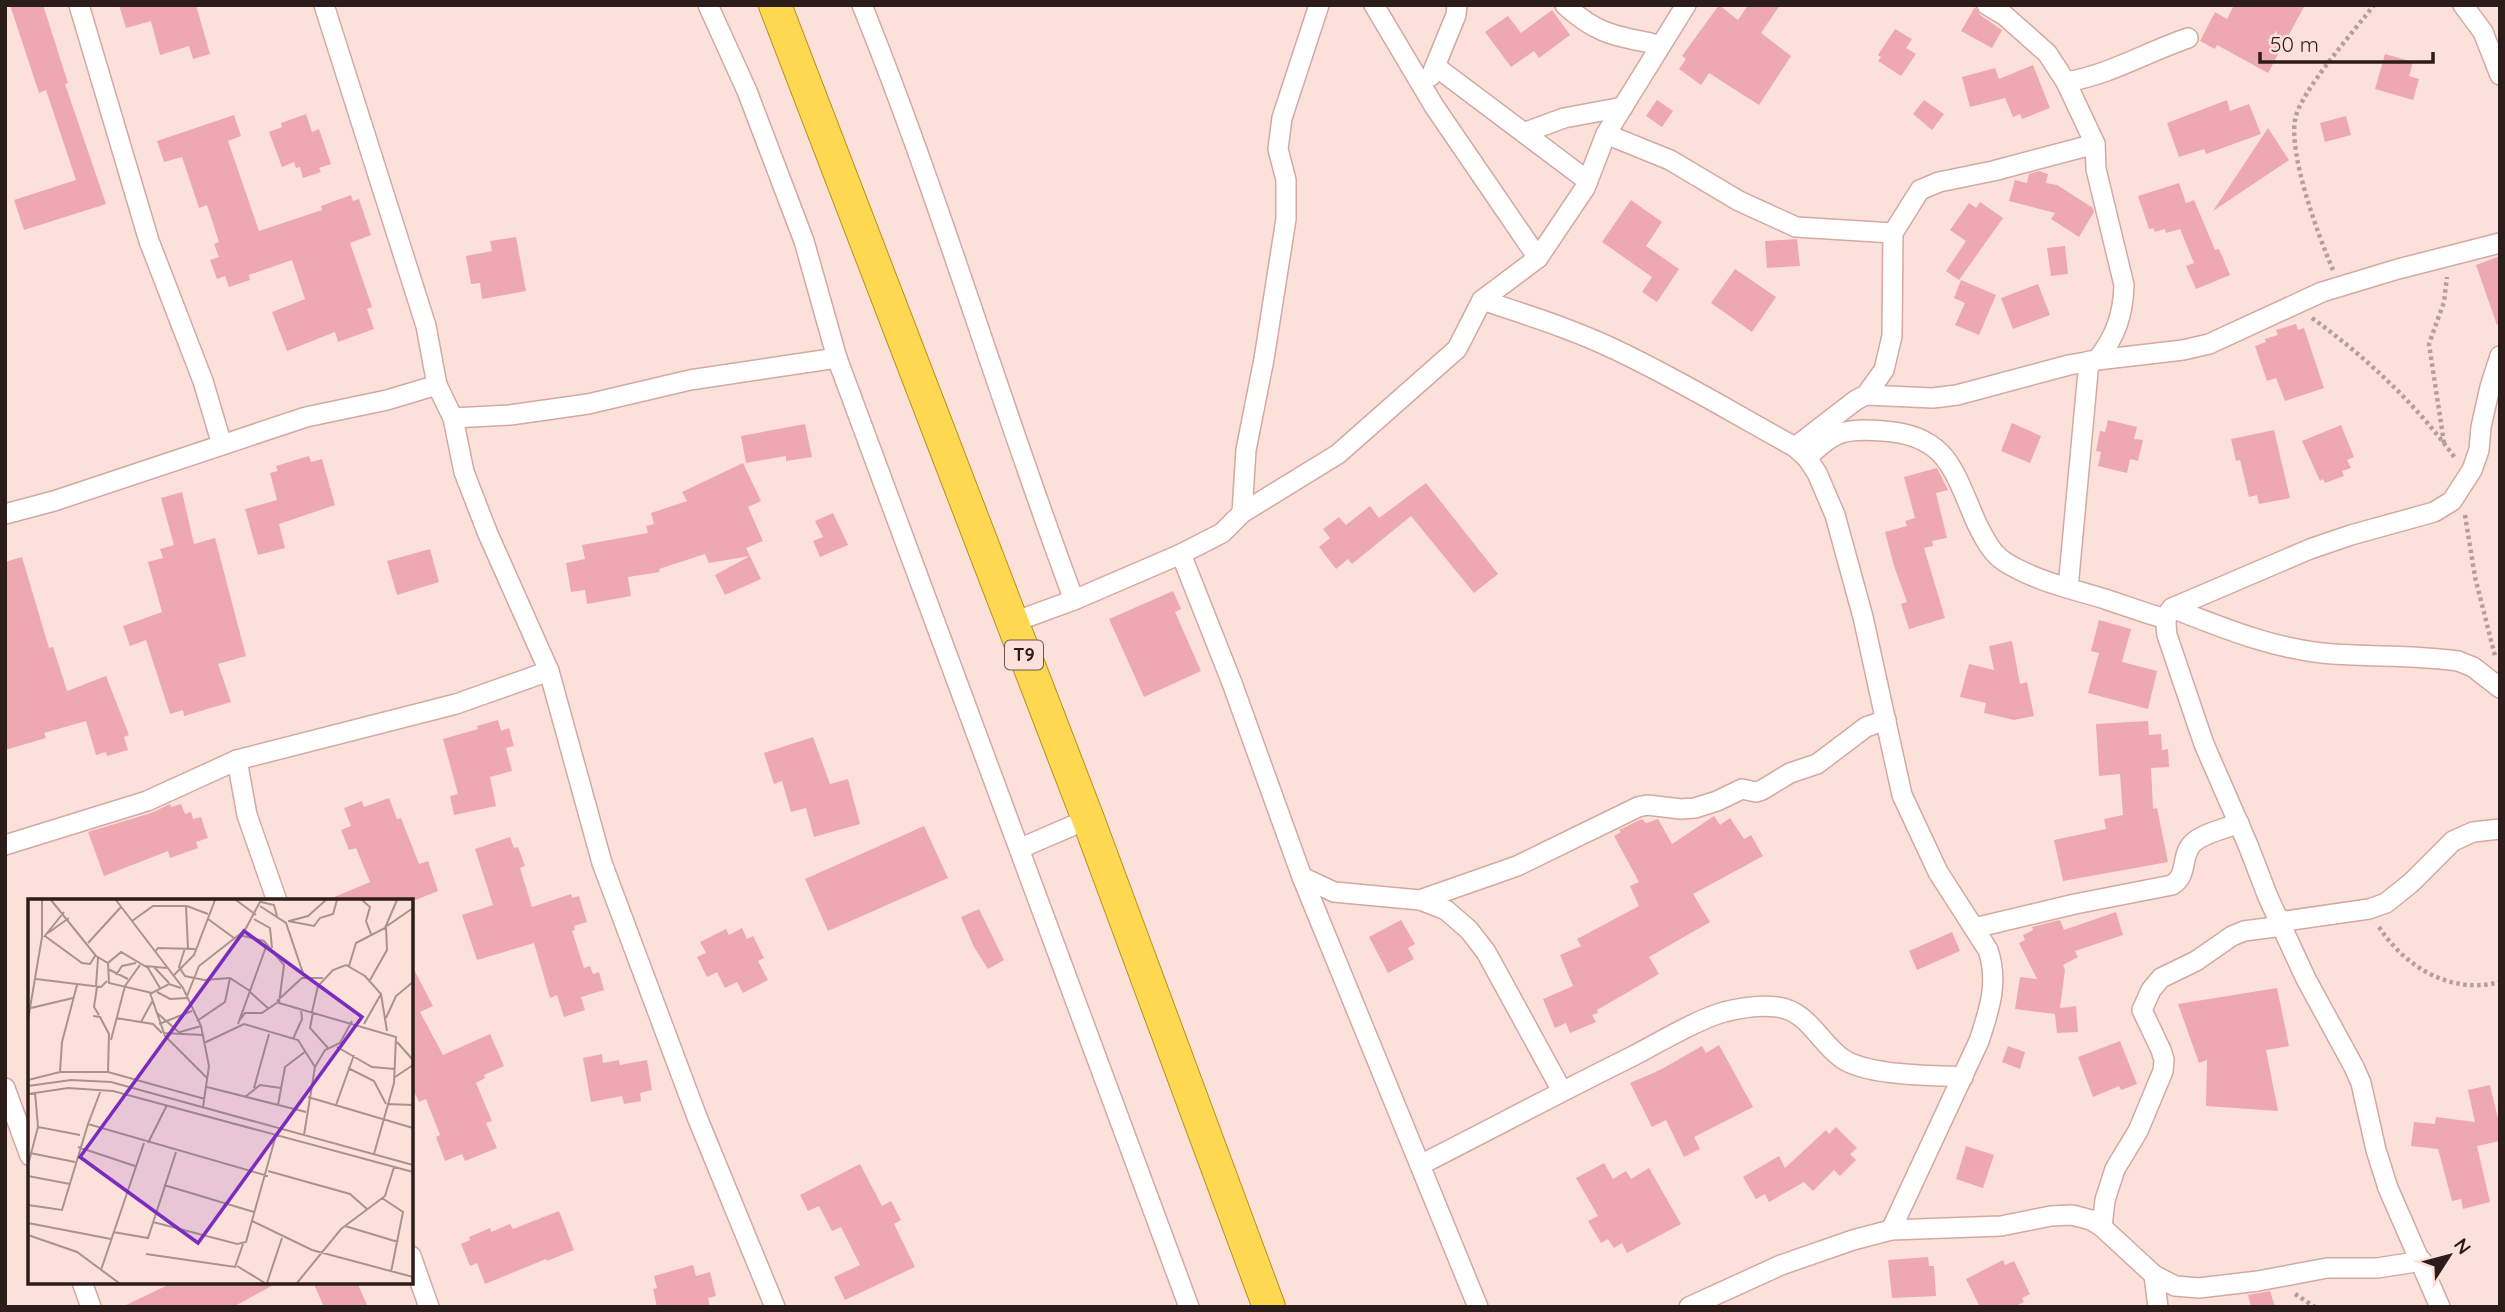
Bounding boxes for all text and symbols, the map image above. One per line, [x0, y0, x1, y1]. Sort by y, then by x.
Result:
scale bar [2260, 21, 2433, 65]
text: 50 m [2270, 31, 2319, 57]
road number: T9 [1005, 640, 1043, 670]
inset map [28, 899, 413, 1284]
north arrow [2414, 1221, 2484, 1291]
text: N [2449, 1233, 2477, 1259]

